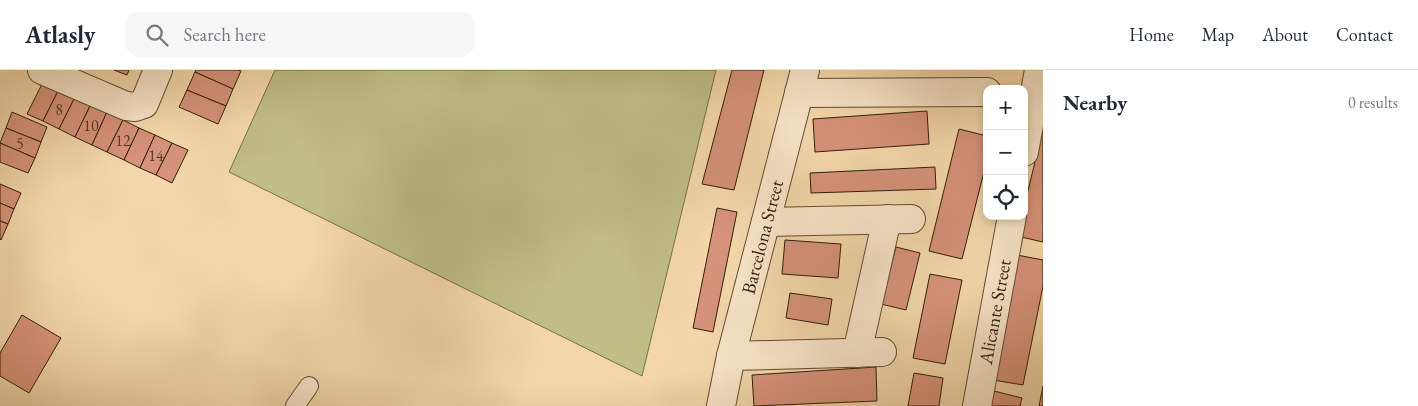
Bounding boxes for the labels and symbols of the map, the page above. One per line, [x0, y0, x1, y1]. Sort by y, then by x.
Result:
house number: 8 [55, 99, 63, 120]
house number: 10 [83, 115, 99, 136]
house number: 12 [115, 130, 131, 151]
house number: 5 [16, 133, 24, 154]
house number: 14 [148, 145, 164, 166]
street label: Barcelona Street [736, 177, 789, 297]
street label: Alicante Street [973, 257, 1017, 367]

